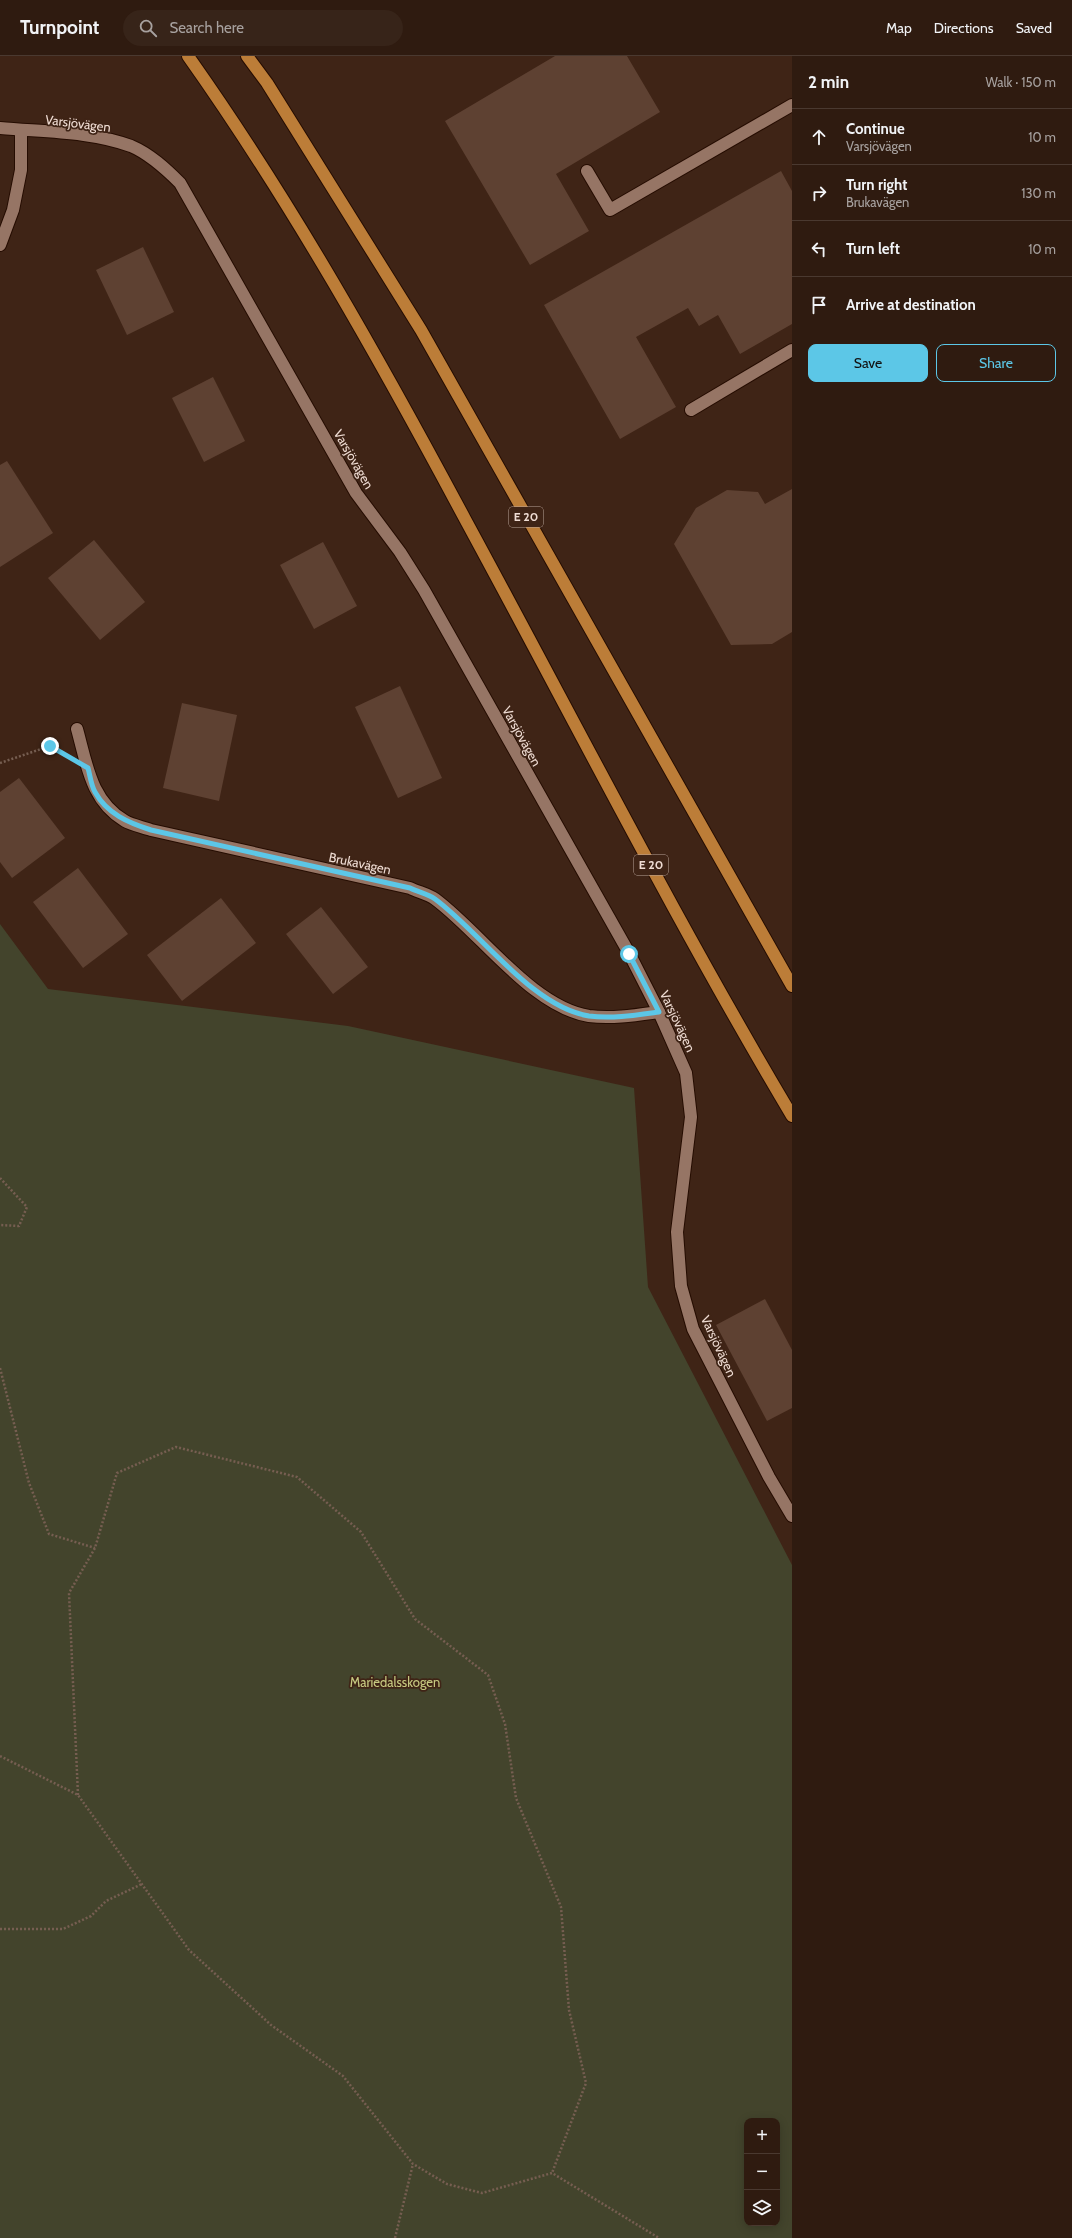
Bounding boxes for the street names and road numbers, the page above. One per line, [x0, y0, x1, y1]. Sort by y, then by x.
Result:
street label: Varsjövägen [44, 111, 112, 136]
street label: Varsjövägen [330, 426, 377, 492]
road number: E 20 [509, 507, 543, 527]
street label: Varsjövägen [498, 703, 545, 769]
street label: Brukavägen [327, 849, 393, 877]
road number: E 20 [634, 855, 668, 875]
street label: Varsjövägen [656, 988, 699, 1055]
street label: Varsjövägen [697, 1313, 740, 1380]

